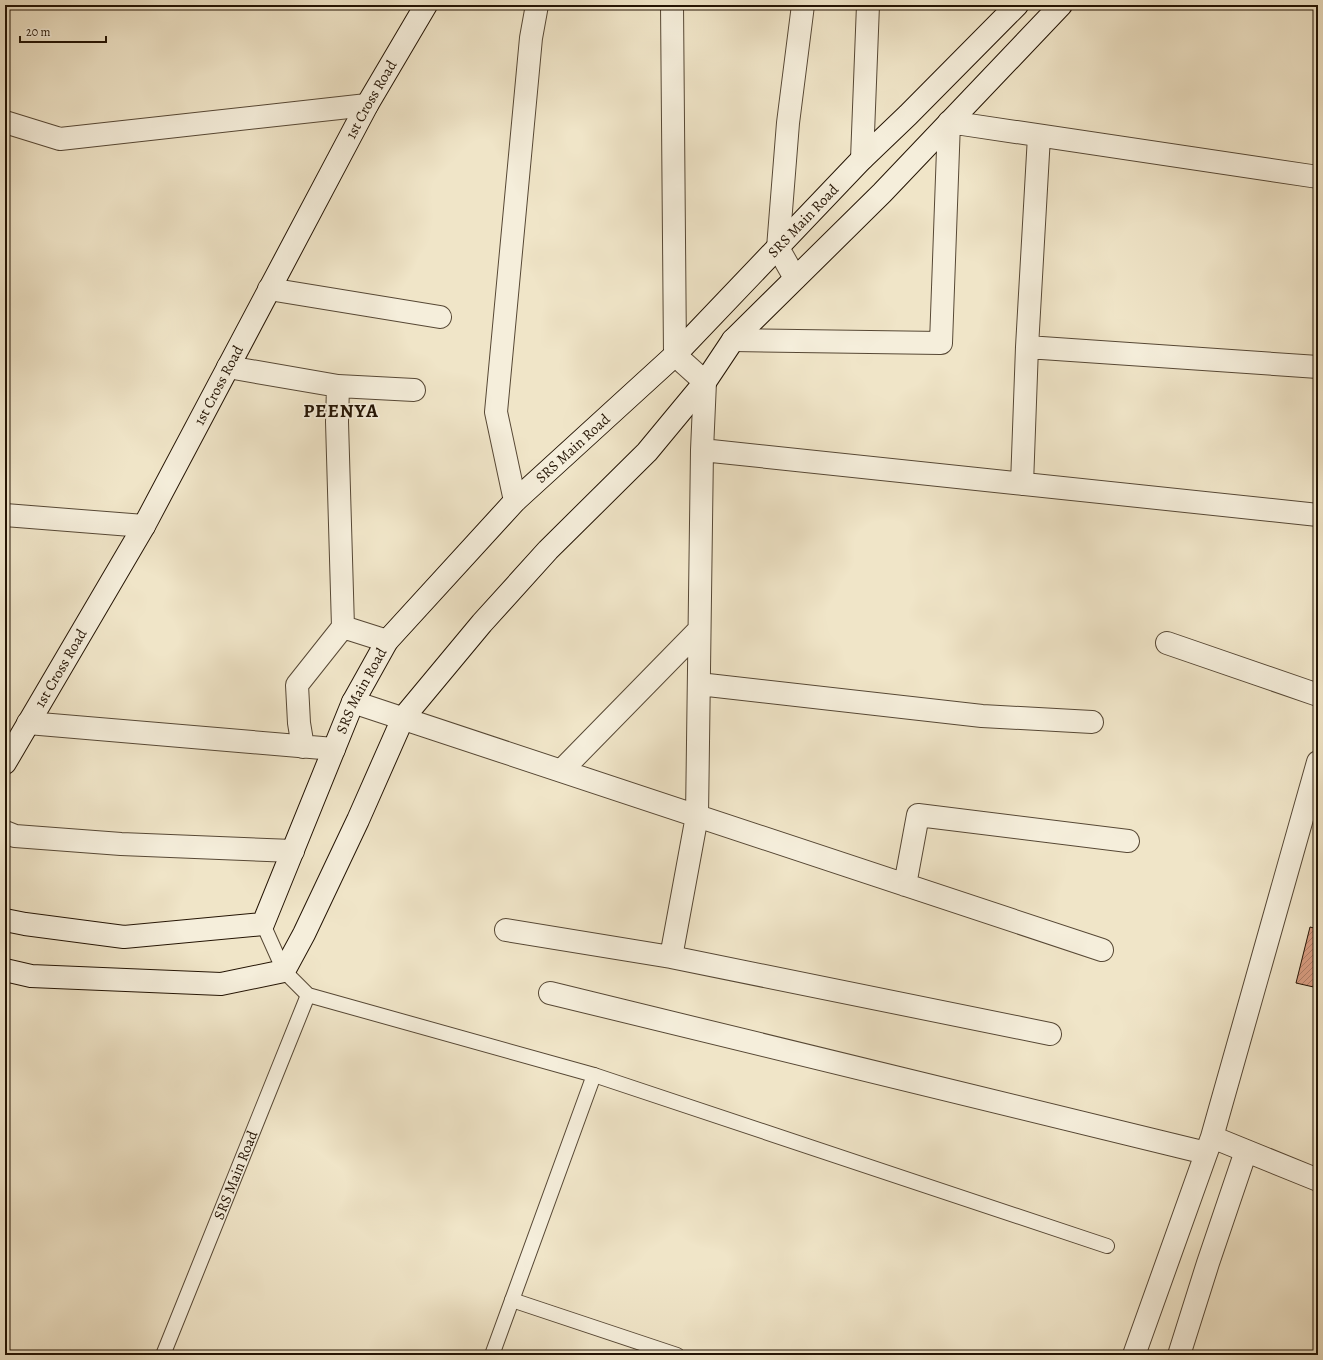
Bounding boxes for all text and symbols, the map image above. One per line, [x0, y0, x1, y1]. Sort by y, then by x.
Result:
scale bar [20, 18, 106, 44]
text: 20 m [26, 24, 50, 40]
street label: 1st Cross Road [341, 55, 402, 142]
street label: SRS Main Road [763, 179, 843, 262]
street label: 1st Cross Road [189, 341, 248, 429]
district label: PEENYA [303, 398, 379, 424]
street label: SRS Main Road [531, 409, 615, 488]
street label: 1st Cross Road [30, 624, 92, 711]
street label: SRS Main Road [331, 643, 392, 737]
street label: SRS Main Road [209, 1127, 263, 1223]

